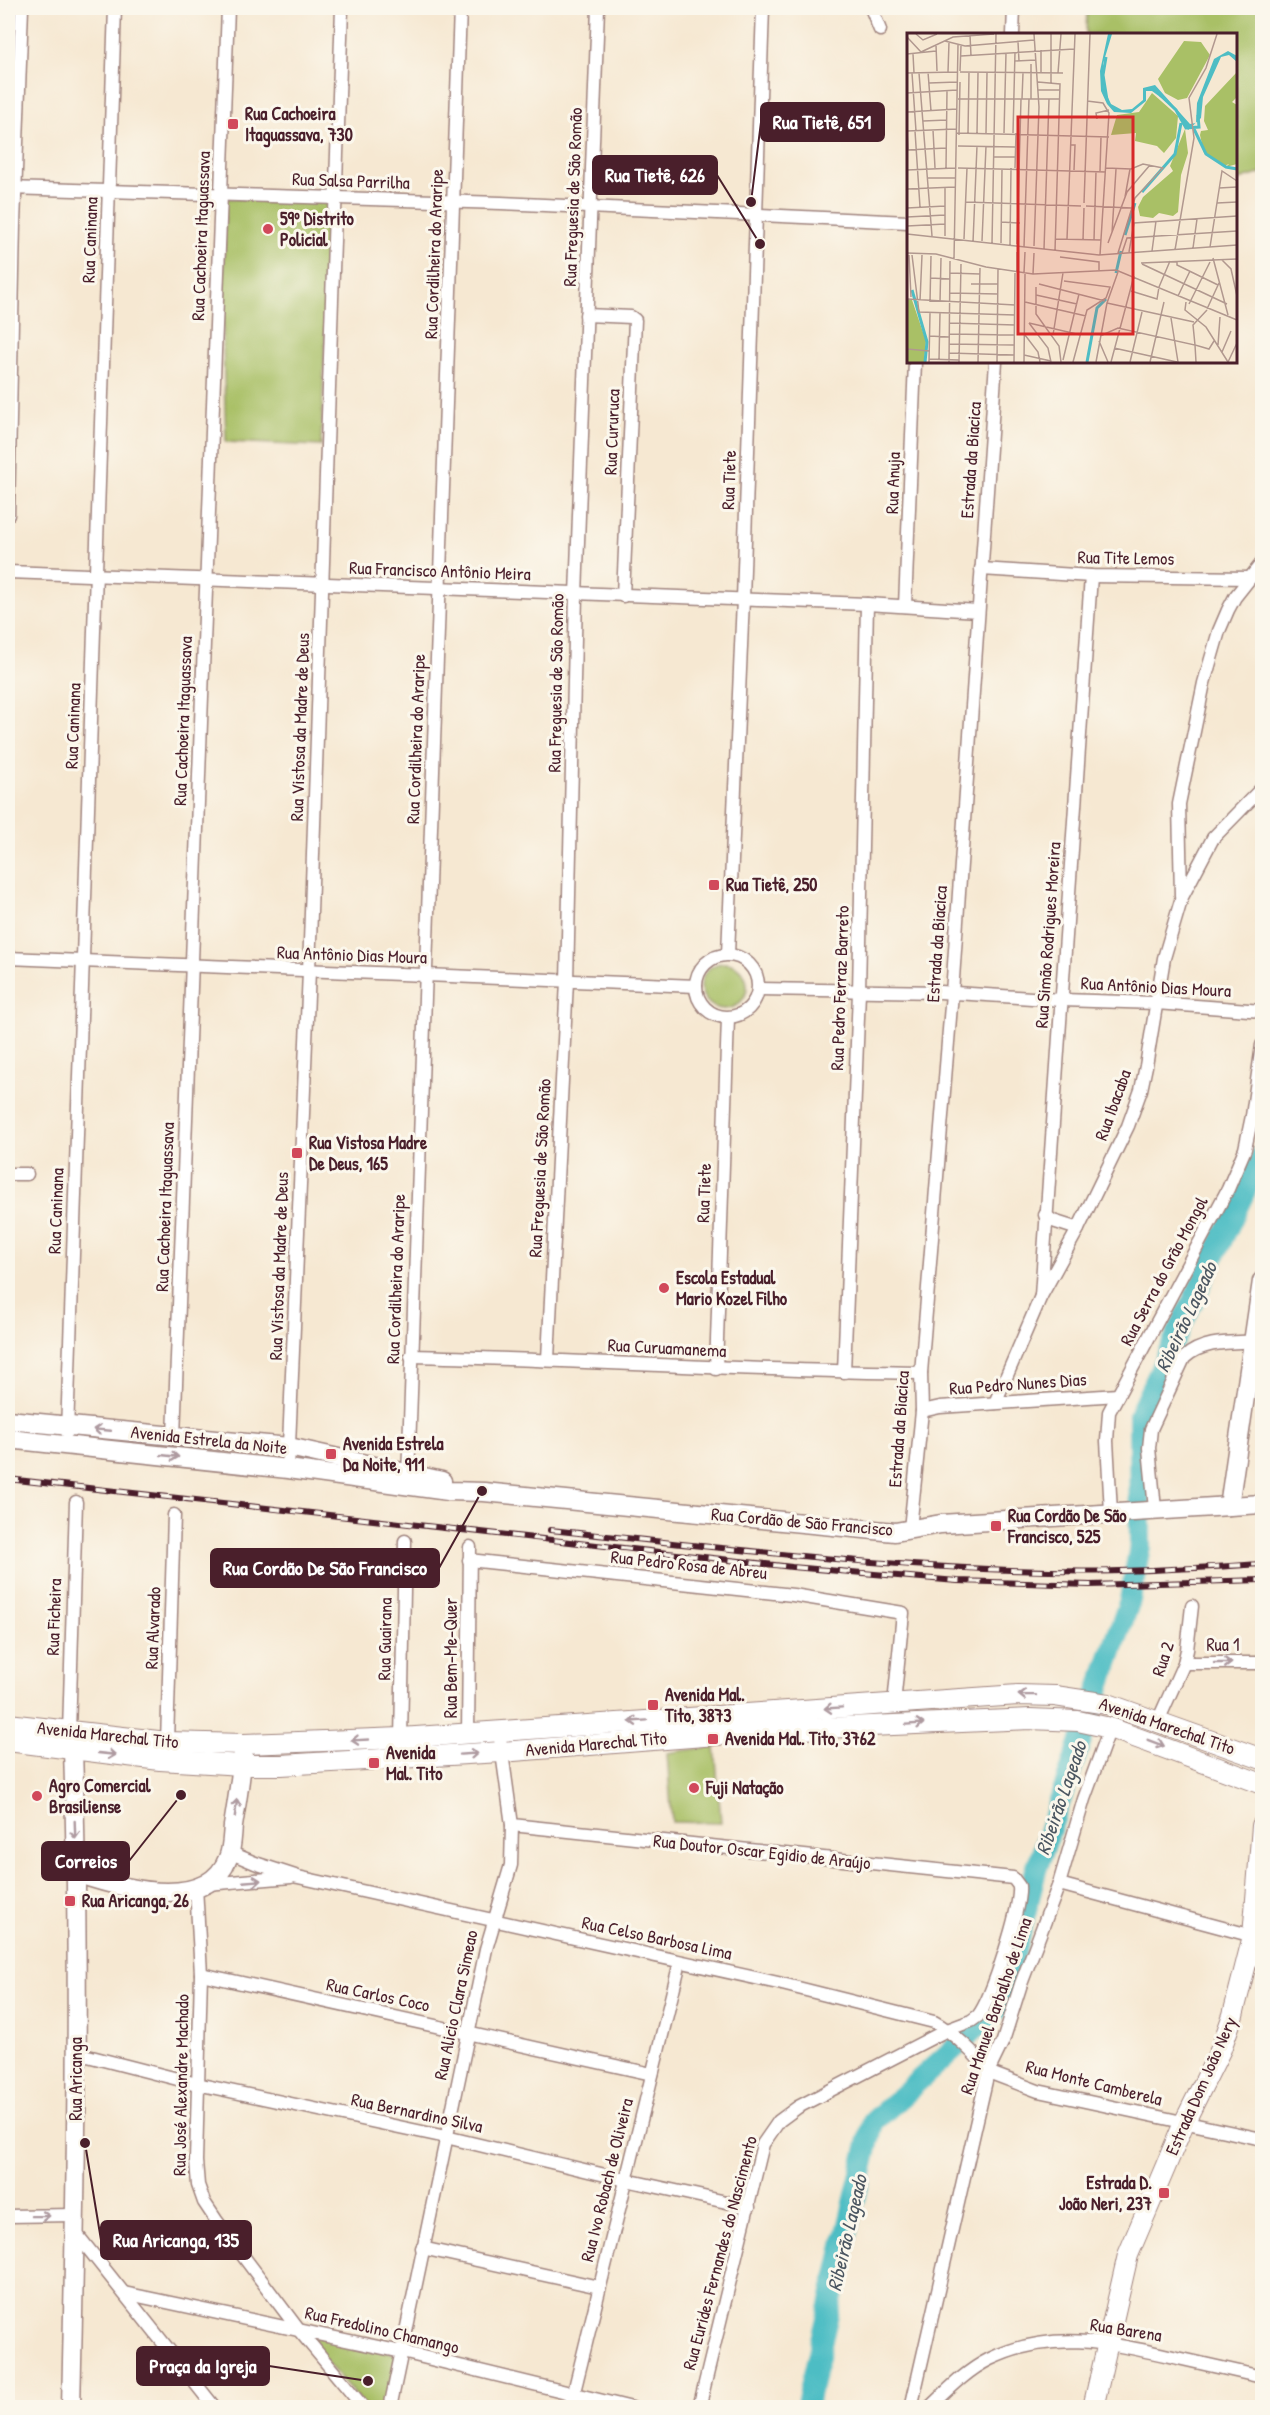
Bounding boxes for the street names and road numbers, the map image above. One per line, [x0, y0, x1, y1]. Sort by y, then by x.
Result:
street label: Rua Freguesia de São Romão [557, 107, 588, 287]
street label: Rua Cachoeira Itaguassava [185, 151, 216, 321]
street label: Rua Salsa Parrilha [292, 166, 410, 195]
street label: Rua Cordilheira do Araripe [418, 168, 449, 340]
street label: Rua Caninana [76, 197, 103, 283]
street label: Rua Cururuca [598, 389, 625, 475]
street label: Estrada da Biacica [954, 401, 987, 519]
street label: Rua Tiete [715, 450, 742, 510]
street label: Rua Anuja [879, 452, 906, 514]
street label: Rua Tite Lemos [1077, 544, 1175, 571]
street label: Rua Francisco Antônio Meira [349, 555, 531, 586]
street label: Rua Freguesia de São Romão [541, 593, 570, 773]
street label: Rua Vistosa da Madre de Deus [284, 632, 315, 822]
street label: Rua Cachoeira Itaguassava [167, 636, 198, 806]
street label: Rua Cordilheira do Araripe [400, 653, 431, 825]
street label: Rua Caninana [59, 683, 86, 769]
street label: Rua Simão Rodrigues Moreira [1029, 841, 1066, 1029]
street label: Estrada da Biacica [920, 885, 953, 1003]
street label: Rua Pedro Ferraz Barreto [824, 905, 855, 1071]
street label: Rua Antônio Dias Moura [276, 939, 428, 970]
street label: Rua Antônio Dias Moura [1080, 970, 1232, 1003]
street label: Rua Ibacaba [1088, 1066, 1137, 1144]
street label: Rua Freguesia de São Romão [522, 1078, 557, 1258]
street label: Rua Cachoeira Itaguassava [149, 1122, 180, 1292]
street label: Rua Tiete [690, 1163, 717, 1223]
street label: Rua Caninana [42, 1168, 69, 1254]
street label: Rua Vistosa da Madre de Deus [263, 1171, 294, 1361]
street label: Rua Serra do Grão Mongol [1114, 1192, 1214, 1350]
street label: Rua Cordilheira do Araripe [380, 1193, 411, 1365]
street label: Rua Curuamanema [607, 1332, 727, 1363]
street label: Rua Pedro Nunes Dias [949, 1366, 1087, 1401]
street label: Estrada da Biacica [882, 1370, 915, 1488]
street label: Avenida Estrela da Noite [130, 1419, 288, 1460]
street label: Rua Cordão de São Francisco [710, 1501, 894, 1542]
street label: Rua Pedro Rosa de Abreu [610, 1544, 768, 1585]
street label: Rua Ficheira [40, 1578, 67, 1656]
street label: Rua Alvarado [139, 1586, 166, 1670]
street label: Rua Guairana [371, 1597, 398, 1681]
street label: Rua Bem-Me-Quer [438, 1598, 463, 1718]
street label: Rua 1 [1206, 1632, 1240, 1657]
street label: Rua 2 [1145, 1638, 1180, 1679]
street label: Avenida Marechal Tito [1096, 1691, 1238, 1760]
street label: Avenida Marechal Tito [36, 1715, 180, 1754]
street label: Avenida Marechal Tito [524, 1725, 668, 1762]
street label: Rua Doutor Oscar Egidio de Araújo [652, 1828, 872, 1875]
street label: Rua Celso Barbosa Lima [580, 1909, 734, 1966]
street label: Rua Manuel Barbalho de Lima [954, 1914, 1038, 2098]
street label: Rua Alicio Clara Simeao [427, 1928, 484, 2082]
street label: Rua Carlos Coco [324, 1971, 432, 2018]
street label: Rua José Alexandre Machado [166, 1994, 195, 2176]
street label: Estrada Dom João Nery [1159, 2012, 1242, 2159]
street label: Rua Aricanga [63, 2037, 88, 2121]
street label: Rua Monte Camberela [1023, 2053, 1165, 2112]
street label: Rua Bernardino Silva [349, 2086, 485, 2139]
street label: Rua Ivo Robach de Oliveira [574, 2096, 639, 2264]
street label: Rua Eurides Fernandes do Nascimento [676, 2133, 763, 2373]
street label: Rua Fredolino Chamango [303, 2300, 462, 2359]
street label: Rua Barena [1089, 2312, 1164, 2347]

